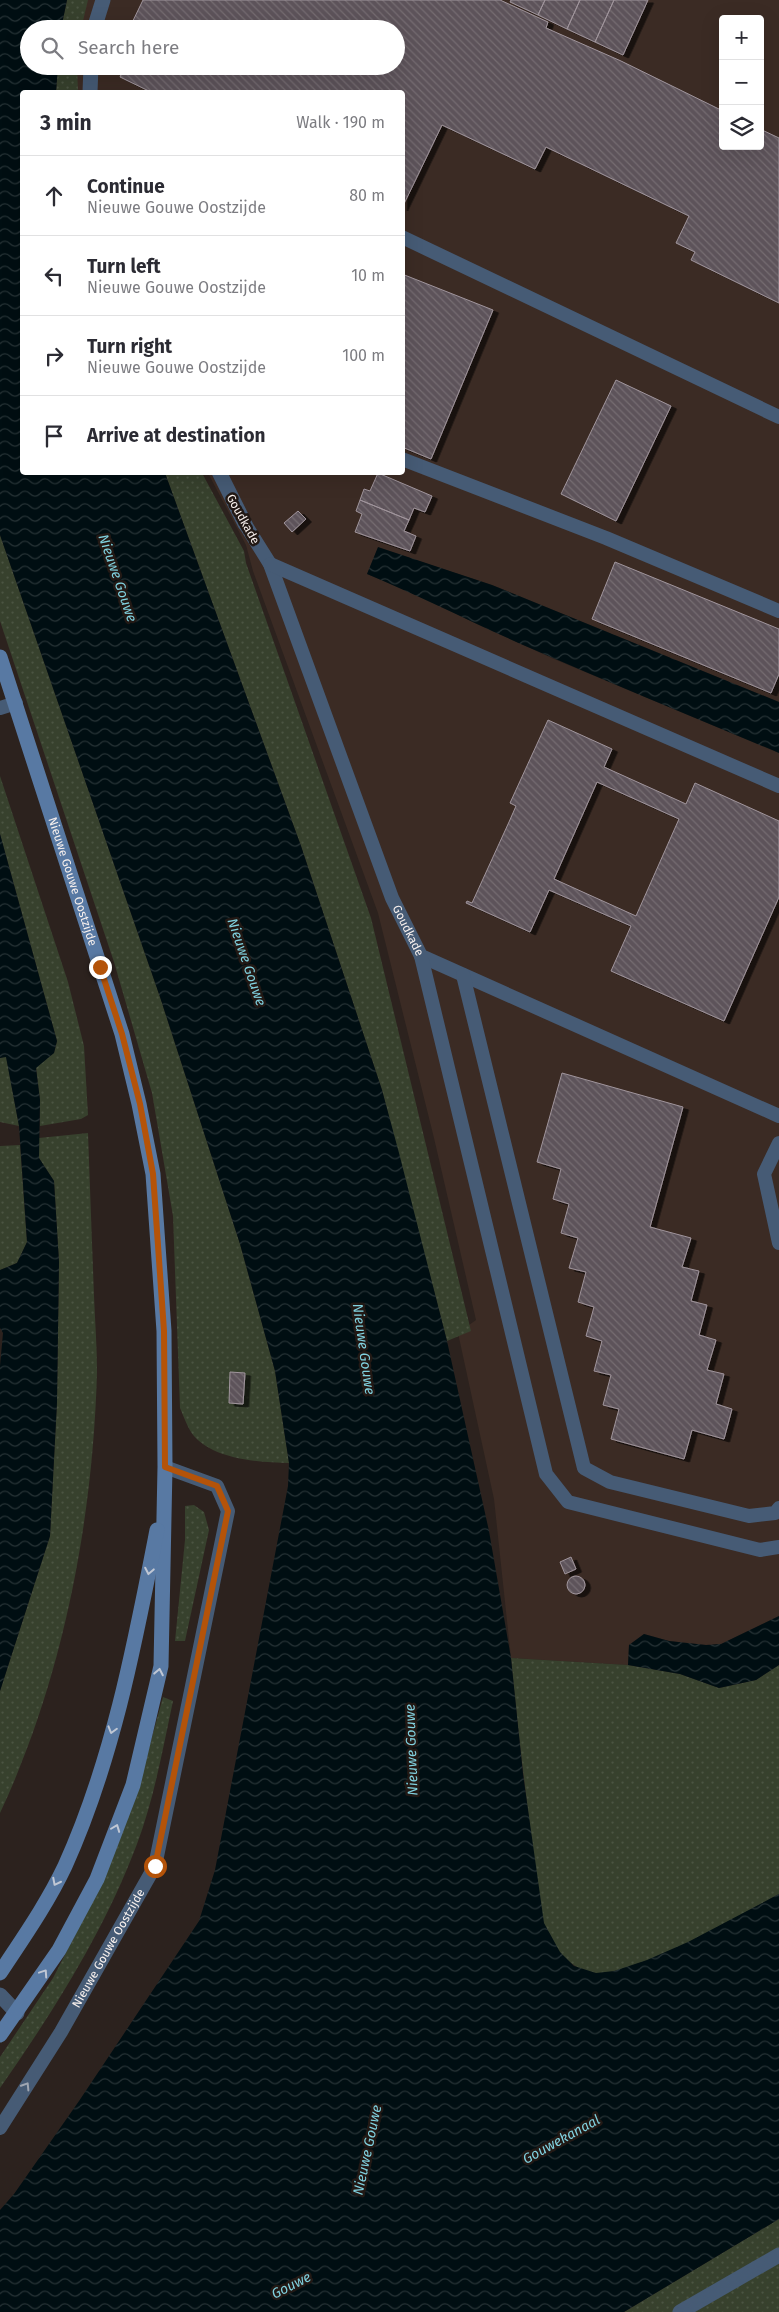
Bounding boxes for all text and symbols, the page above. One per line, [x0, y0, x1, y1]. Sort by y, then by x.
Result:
map controls [719, 15, 764, 150]
button: + [719, 15, 764, 60]
search box [20, 20, 405, 75]
icon: search [38, 34, 66, 62]
text: Search here [78, 36, 179, 59]
button: − [719, 60, 764, 105]
button: layers [719, 105, 764, 150]
text: 3 min [40, 110, 92, 136]
text: Walk · 190 m [296, 113, 385, 132]
text: Continue [87, 175, 165, 198]
icon: ahead [40, 182, 68, 210]
text: 80 m [349, 186, 385, 205]
text: Nieuwe Gouwe Oostzijde [87, 198, 266, 217]
text: Turn left [87, 255, 161, 278]
icon: left [40, 262, 68, 290]
text: 10 m [351, 266, 385, 285]
text: Nieuwe Gouwe Oostzijde [87, 278, 266, 297]
text: Turn right [87, 335, 172, 358]
icon: right [40, 342, 68, 370]
text: 100 m [342, 346, 385, 365]
text: Nieuwe Gouwe Oostzijde [87, 358, 266, 377]
icon: arrive [40, 422, 68, 450]
text: Arrive at destination [87, 424, 266, 447]
street label: Goudkade [224, 492, 262, 546]
water label: Nieuwe Gouwe [95, 532, 140, 624]
street label: Nieuwe Gouwe Oostzijde [45, 815, 100, 948]
street label: Goudkade [390, 903, 427, 958]
water label: Nieuwe Gouwe [224, 916, 269, 1008]
route end [89, 956, 112, 979]
water label: Nieuwe Gouwe [349, 1303, 378, 1396]
one-way arrow [144, 1567, 154, 1576]
one-way arrow [153, 1667, 164, 1676]
water label: Nieuwe Gouwe [401, 1704, 422, 1796]
one-way arrow [107, 1725, 117, 1733]
one-way arrow [110, 1824, 120, 1833]
route start [144, 1855, 167, 1878]
one-way arrow [52, 1877, 62, 1886]
street label: Nieuwe Gouwe Oostzijde [69, 1886, 148, 2010]
one-way arrow [38, 1969, 47, 1979]
one-way arrow [20, 2083, 29, 2092]
water label: Nieuwe Gouwe [350, 2104, 385, 2197]
water label: Gouwekanaal [520, 2111, 603, 2168]
water label: Gouwe [269, 2268, 314, 2303]

